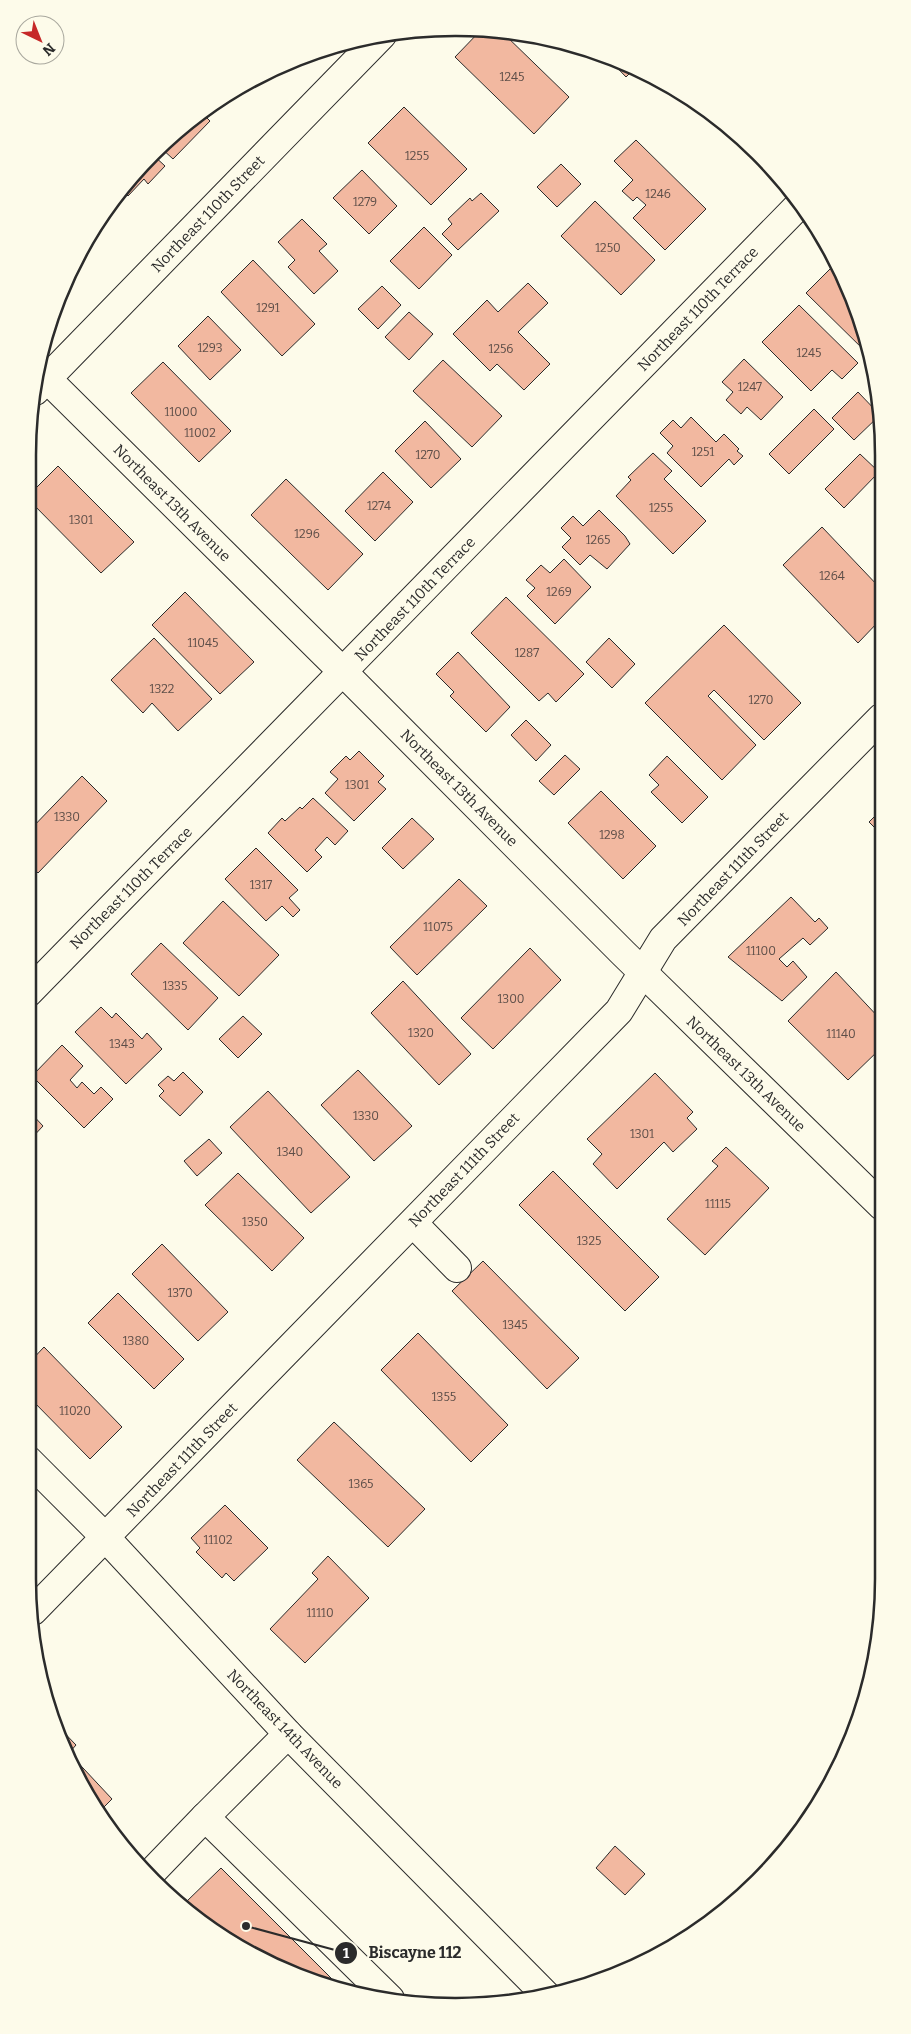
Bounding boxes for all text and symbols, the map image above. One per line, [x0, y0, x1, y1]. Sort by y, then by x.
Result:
north arrow [15, 15, 65, 65]
text: N [39, 39, 58, 59]
house number: 1245 [500, 70, 524, 84]
house number: 1255 [405, 149, 429, 163]
street label: Northeast 110th Street [148, 151, 269, 276]
house number: 1246 [645, 187, 671, 201]
house number: 1279 [353, 195, 377, 209]
house number: 1250 [595, 241, 621, 255]
street label: Northeast 110th Terrace [634, 243, 762, 375]
house number: 1291 [256, 301, 280, 315]
house number: 1293 [197, 341, 223, 355]
house number: 1256 [489, 342, 513, 356]
house number: 1245 [797, 346, 821, 360]
house number: 1247 [738, 380, 762, 394]
house number: 11000 [165, 405, 197, 419]
house number: 11002 [184, 426, 216, 440]
street label: Northeast 13th Avenue [110, 441, 234, 565]
house number: 1251 [692, 445, 714, 459]
house number: 1270 [416, 448, 440, 462]
house number: 1274 [367, 499, 391, 513]
house number: 1255 [649, 501, 673, 515]
house number: 1301 [69, 513, 93, 527]
house number: 1296 [294, 527, 320, 541]
street label: Northeast 110th Terrace [351, 533, 479, 665]
house number: 1265 [586, 533, 610, 547]
house number: 1264 [819, 569, 845, 583]
house number: 1269 [546, 585, 572, 599]
house number: 11045 [188, 636, 218, 650]
house number: 1287 [515, 646, 539, 660]
house number: 1322 [150, 682, 174, 696]
house number: 1270 [749, 693, 773, 707]
street label: Northeast 13th Avenue [397, 726, 521, 850]
house number: 1301 [345, 778, 369, 792]
street label: Northeast 111th Street [674, 808, 793, 930]
house number: 1330 [54, 810, 80, 824]
street label: Northeast 110th Terrace [66, 823, 196, 953]
house number: 1298 [599, 828, 625, 842]
house number: 1317 [250, 878, 272, 892]
house number: 11075 [423, 920, 453, 934]
house number: 11100 [746, 944, 776, 958]
house number: 1335 [163, 979, 187, 993]
house number: 1300 [497, 992, 525, 1006]
street label: Northeast 13th Avenue [683, 1013, 809, 1135]
house number: 1320 [408, 1026, 434, 1040]
house number: 11140 [826, 1027, 856, 1041]
house number: 1343 [109, 1037, 135, 1051]
house number: 1330 [353, 1109, 379, 1123]
street label: Northeast 111th Street [405, 1109, 524, 1231]
house number: 1301 [630, 1127, 654, 1141]
house number: 1340 [277, 1145, 303, 1159]
house number: 11115 [705, 1197, 731, 1211]
house number: 1350 [242, 1215, 268, 1229]
house number: 1325 [577, 1234, 601, 1248]
house number: 1370 [167, 1286, 193, 1300]
house number: 1345 [502, 1318, 528, 1332]
house number: 1380 [123, 1334, 149, 1348]
house number: 1355 [432, 1390, 456, 1404]
street label: Northeast 111th Street [123, 1399, 242, 1521]
house number: 11020 [59, 1404, 91, 1418]
house number: 1365 [349, 1477, 373, 1491]
house number: 11102 [204, 1533, 232, 1547]
house number: 11110 [306, 1606, 334, 1620]
street label: Northeast 14th Avenue [223, 1666, 347, 1792]
callout: Biscayne 112 [334, 1937, 472, 1968]
text: Biscayne 112 [368, 1943, 462, 1962]
text: 1 [343, 1944, 350, 1962]

